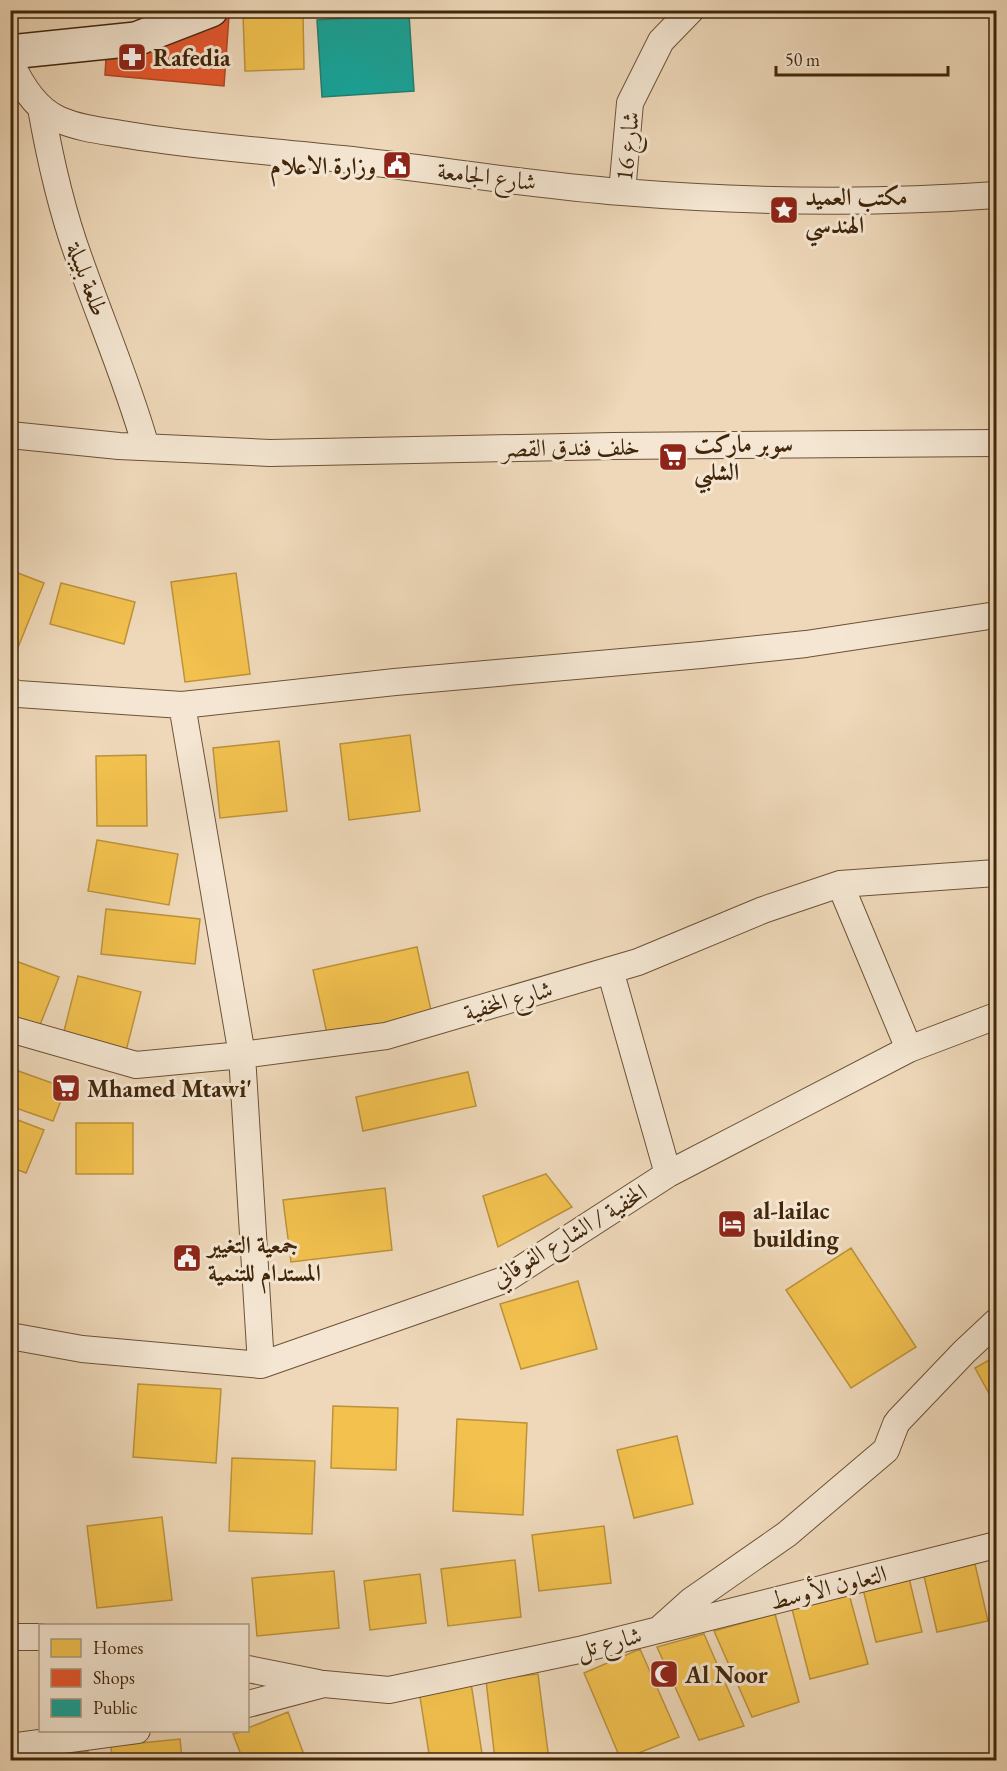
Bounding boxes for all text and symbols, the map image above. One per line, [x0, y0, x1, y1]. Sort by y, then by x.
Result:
scale bar [776, 39, 948, 77]
pharmacy icon: Rafedia [116, 41, 148, 73]
place label: Rafedia [153, 42, 231, 73]
text: 50 m [785, 48, 820, 71]
street label: شارع 16 [608, 110, 651, 183]
public building icon: وزارة الاعلام [381, 149, 413, 181]
place label: وزارة الاعلام [270, 150, 376, 187]
street label: شارع الجامعة [435, 155, 538, 202]
place label: مكتب العميد الهندسي [805, 181, 908, 247]
place icon: مكتب العميد الهندسي [768, 194, 800, 226]
street label: طلعة بليبلة [60, 237, 116, 320]
place label: سوبر ماركت الشلبي [694, 428, 793, 494]
street label: خلف فندق القصر [499, 430, 640, 465]
supermarket icon: سوبر ماركت الشلبي [657, 441, 689, 473]
street label: شارع المخفية [460, 973, 557, 1032]
supermarket icon: Mhamed Mtawi' [50, 1072, 82, 1104]
place label: Mhamed Mtawi' [87, 1073, 252, 1104]
street label: المخفية / الشارع الفوقاني [485, 1176, 655, 1298]
place label: al-lailac building [753, 1195, 840, 1255]
hotel icon: al-lailac building [716, 1208, 748, 1240]
place label: جمعية التغيير المستدام للتنمية [205, 1229, 321, 1294]
public building icon: جمعية التغيير المستدام للتنمية [171, 1242, 203, 1274]
street label: التعاون الأوسط [766, 1557, 890, 1617]
street label: شارع تل [573, 1619, 646, 1670]
legend [39, 1624, 249, 1732]
text: Homes [93, 1636, 144, 1659]
mosque icon: Al Noor [648, 1658, 680, 1690]
place label: Al Noor [684, 1659, 768, 1690]
text: Shops [93, 1666, 135, 1689]
text: Public [93, 1696, 137, 1719]

